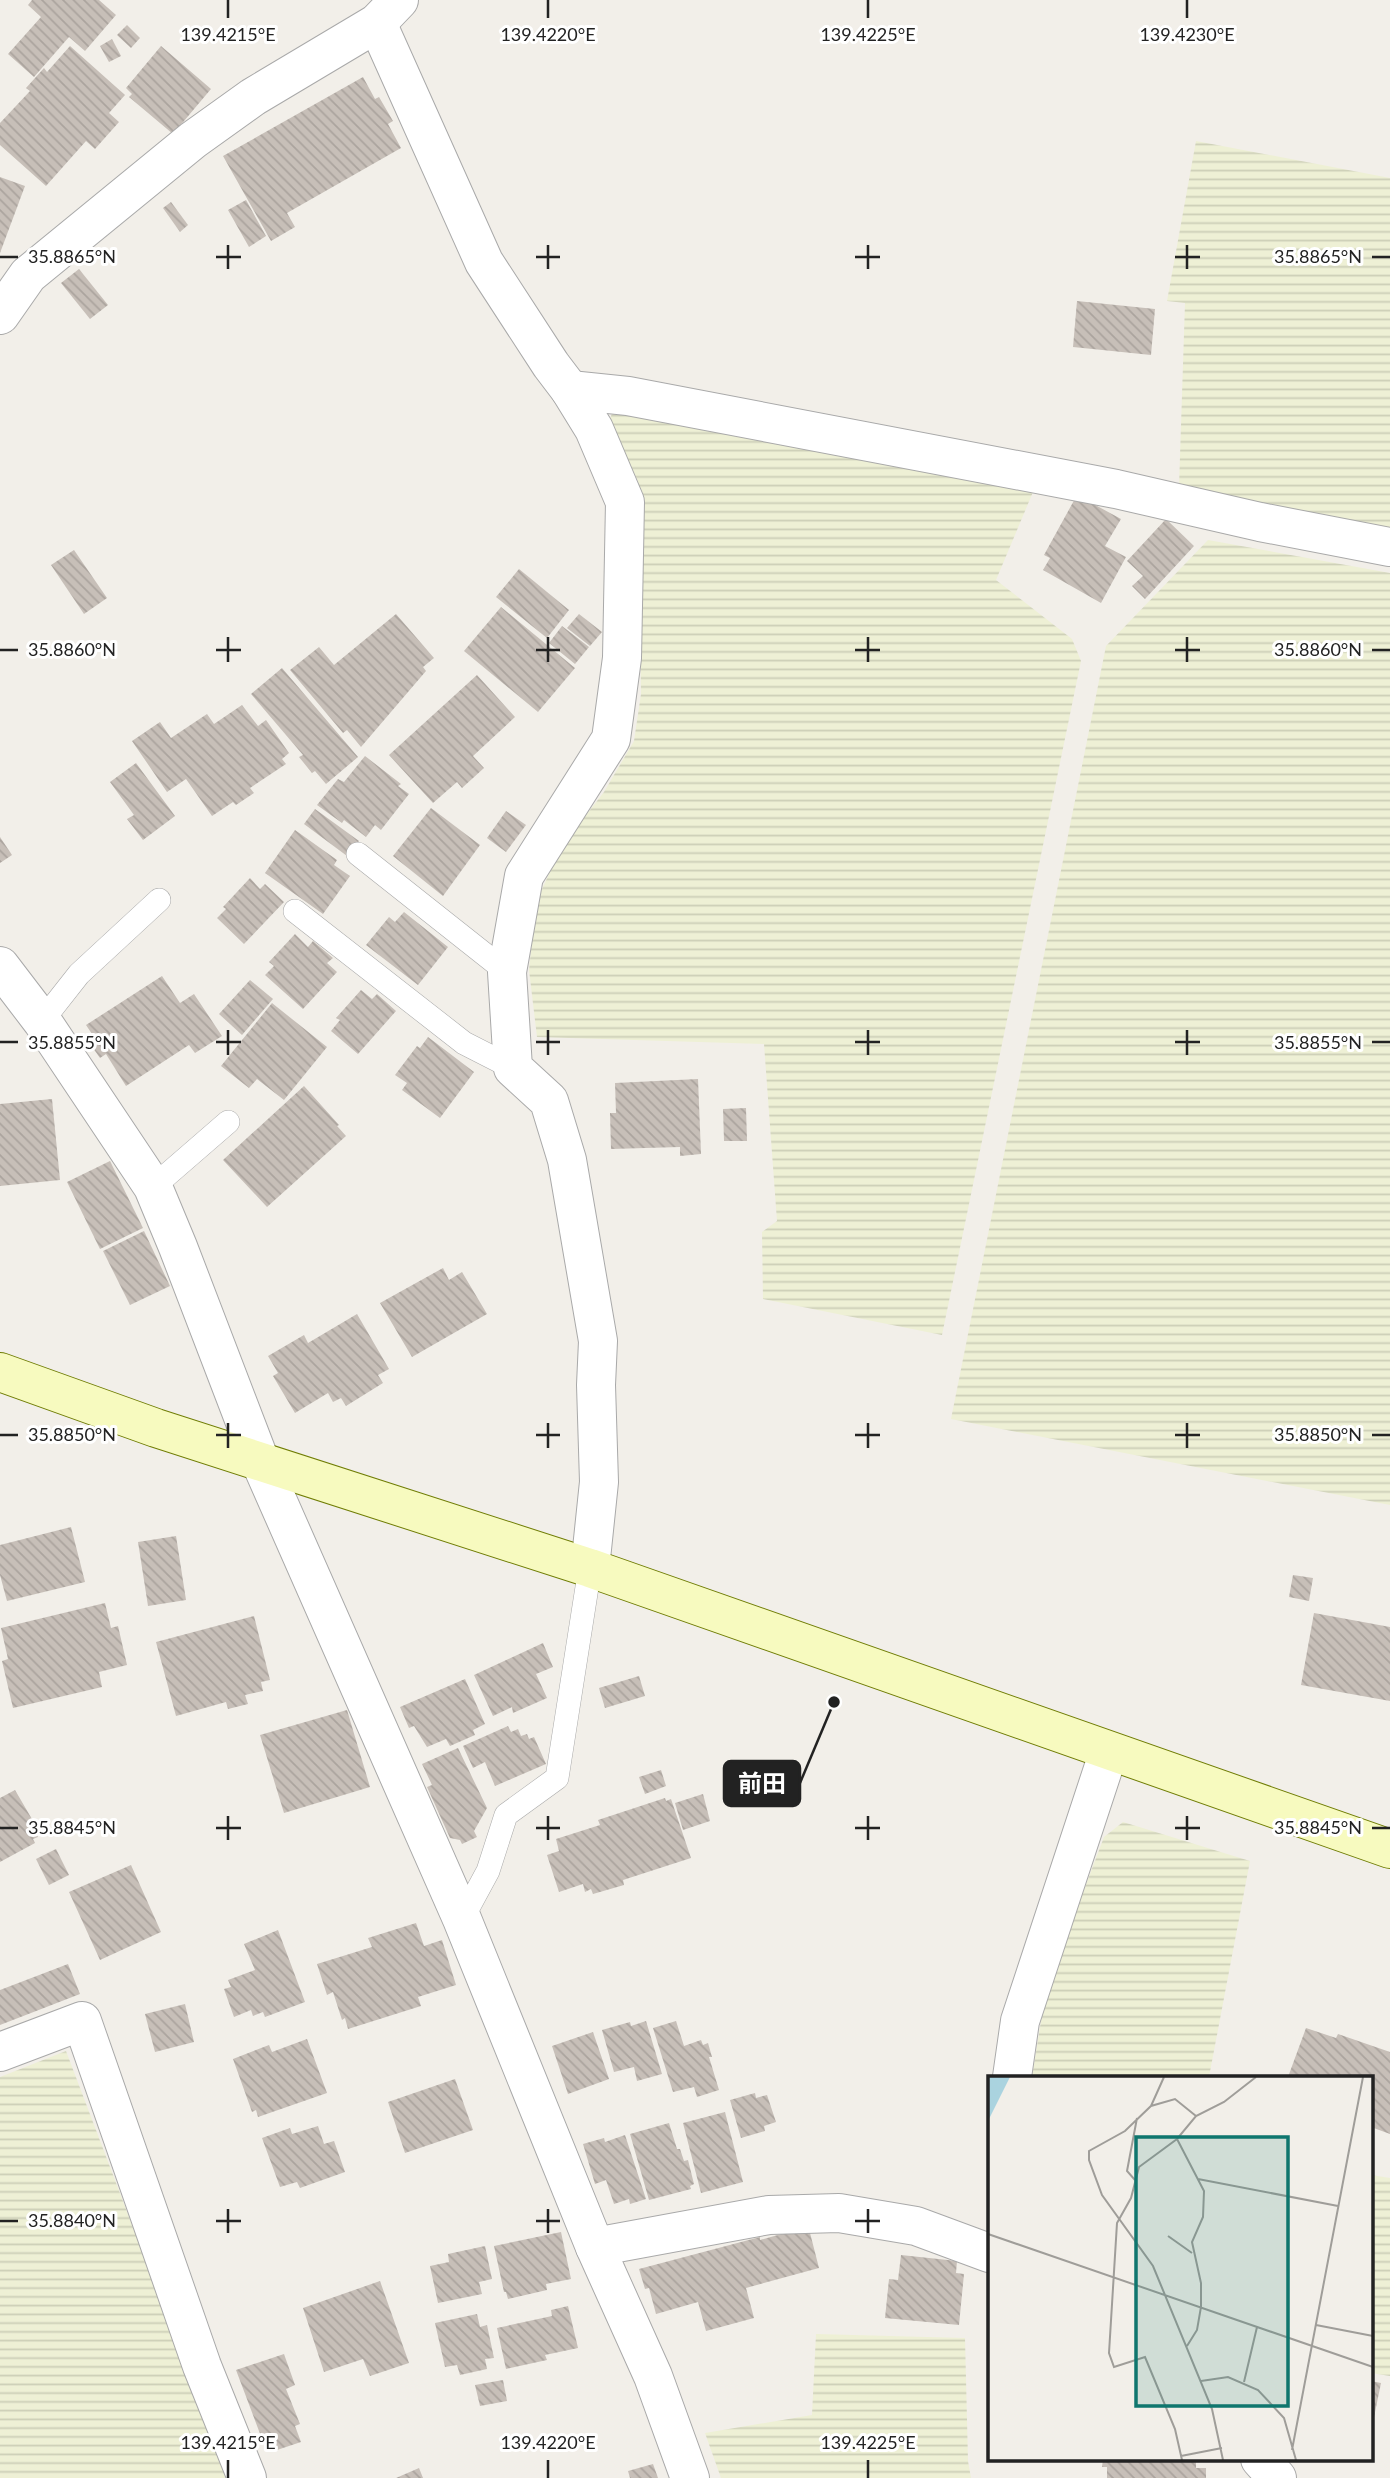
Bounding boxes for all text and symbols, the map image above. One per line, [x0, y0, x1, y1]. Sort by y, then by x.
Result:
text: 139.4215°E [180, 23, 276, 45]
text: 139.4220°E [500, 23, 596, 45]
text: 139.4225°E [820, 23, 916, 45]
text: 139.4230°E [1139, 23, 1235, 45]
text: 35.8865°N [28, 245, 116, 267]
text: 35.8865°N [1274, 245, 1362, 267]
text: 35.8860°N [28, 638, 116, 660]
text: 35.8860°N [1274, 638, 1362, 660]
text: 35.8855°N [28, 1031, 116, 1053]
text: 35.8855°N [1274, 1031, 1362, 1053]
text: 35.8850°N [28, 1423, 116, 1445]
text: 35.8850°N [1274, 1423, 1362, 1445]
callout: 前田 [724, 1761, 800, 1806]
text: 前田 [738, 1768, 786, 1797]
text: 35.8845°N [28, 1816, 116, 1838]
text: 35.8845°N [1274, 1816, 1362, 1838]
inset map [988, 2076, 1372, 2460]
text: 35.8840°N [28, 2209, 116, 2231]
text: 139.4215°E [180, 2431, 276, 2453]
text: 139.4220°E [500, 2431, 596, 2453]
text: 139.4225°E [820, 2431, 916, 2453]

